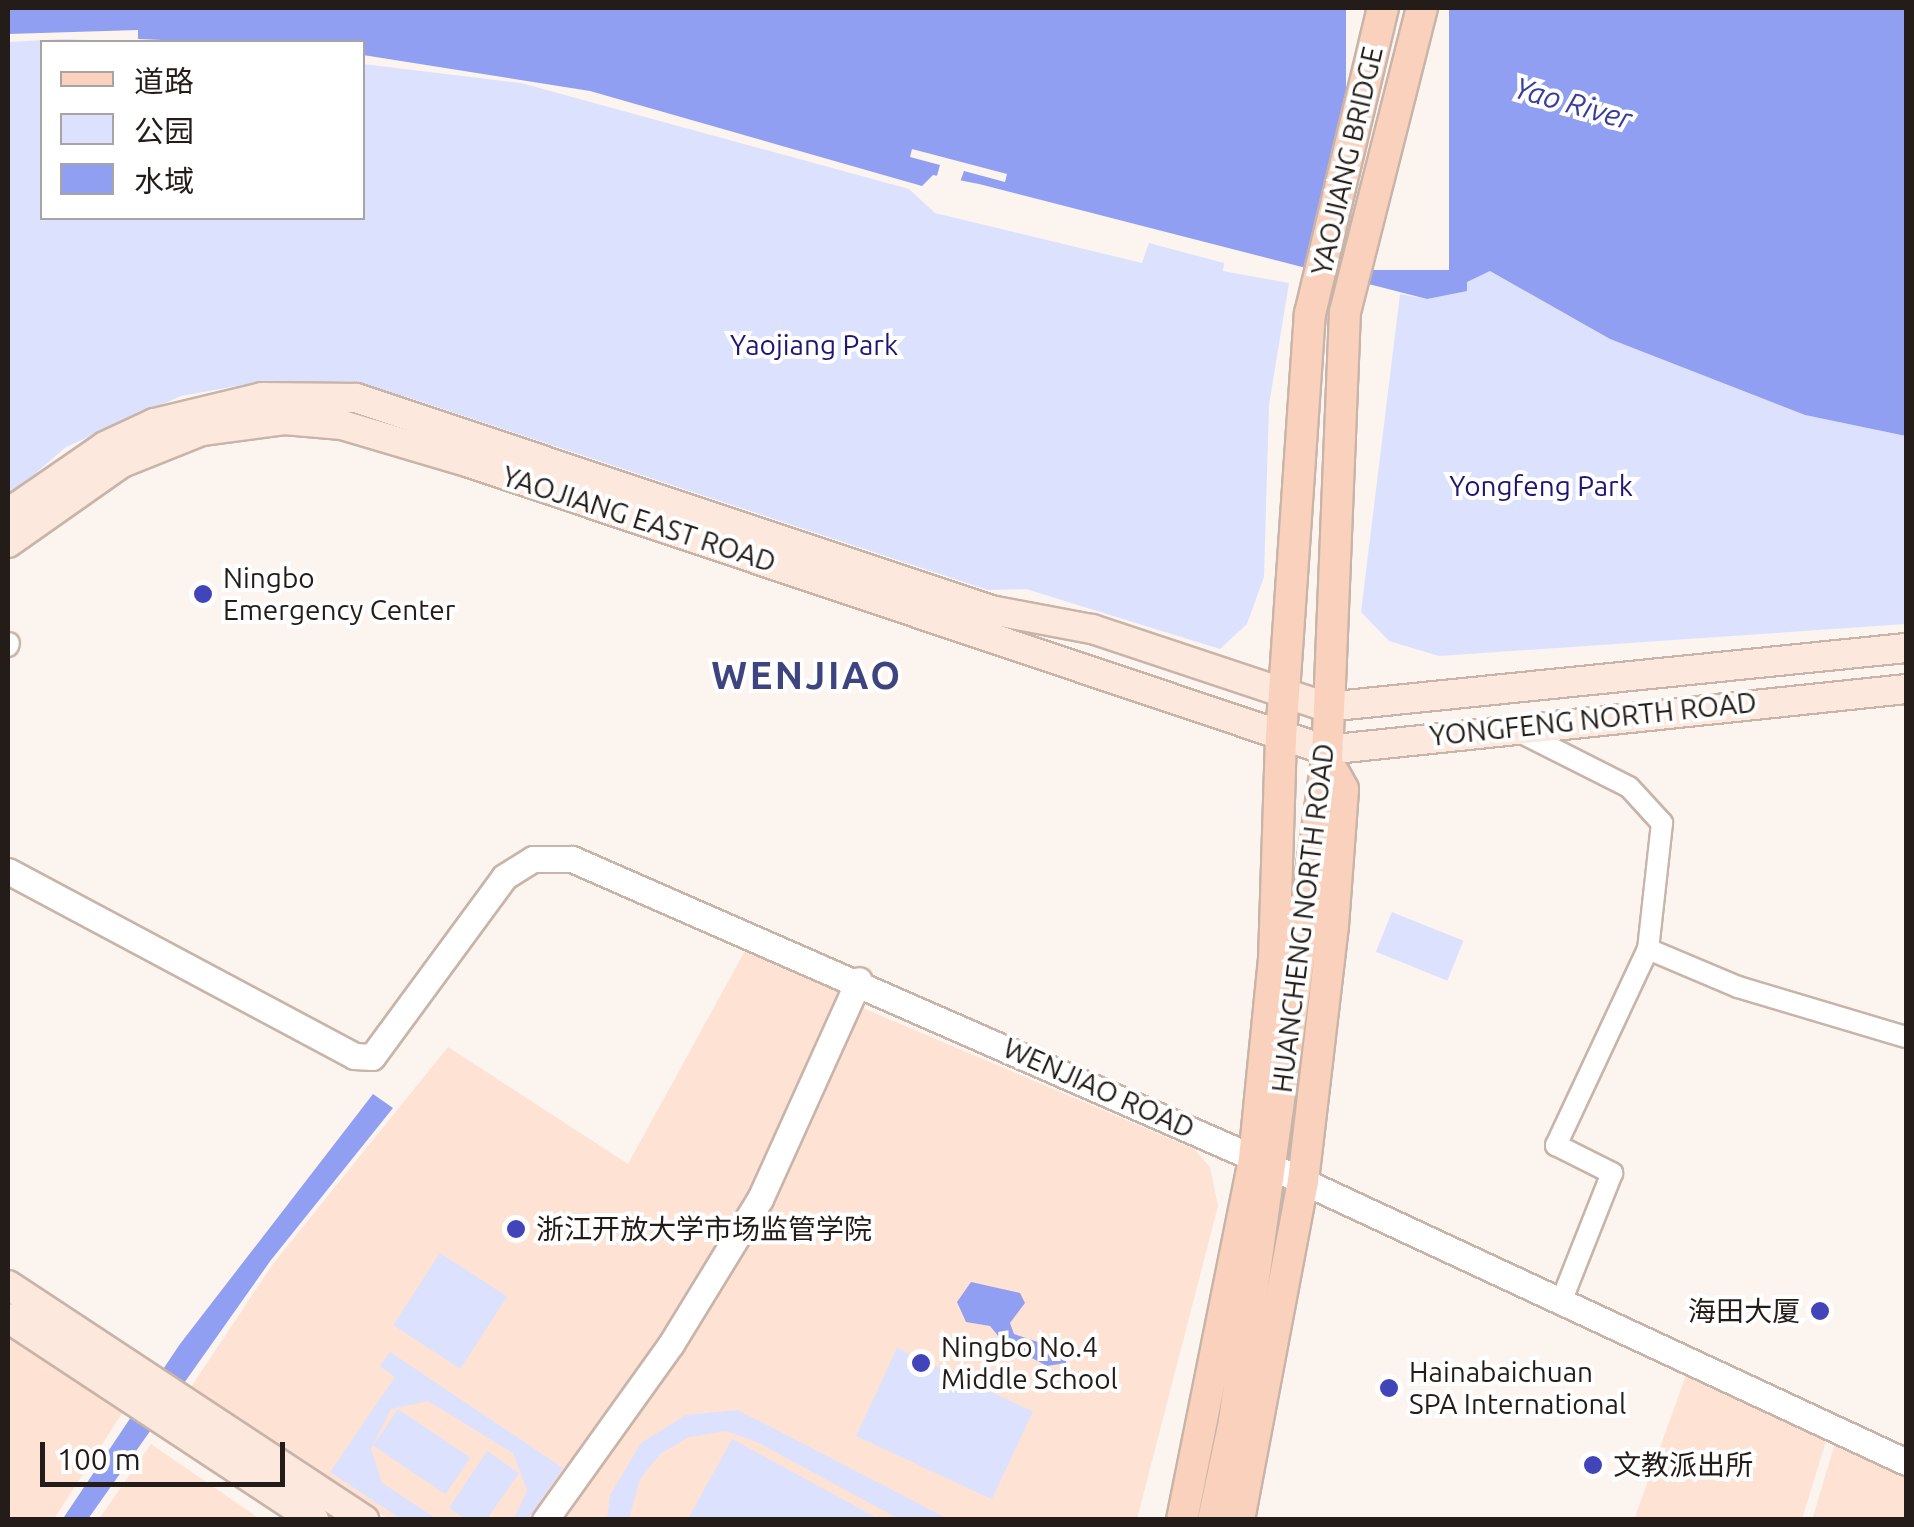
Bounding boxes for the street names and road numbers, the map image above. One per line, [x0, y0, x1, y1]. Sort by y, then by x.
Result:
street label: YAOJIANG BRIDGE [1304, 43, 1390, 279]
street label: YAOJIANG EAST ROAD [498, 459, 780, 579]
street label: YONGFENG NORTH ROAD [1428, 685, 1758, 753]
street label: HUANCHENG NORTH ROAD [1265, 741, 1341, 1095]
street label: WENJIAO ROAD [998, 1031, 1200, 1145]

